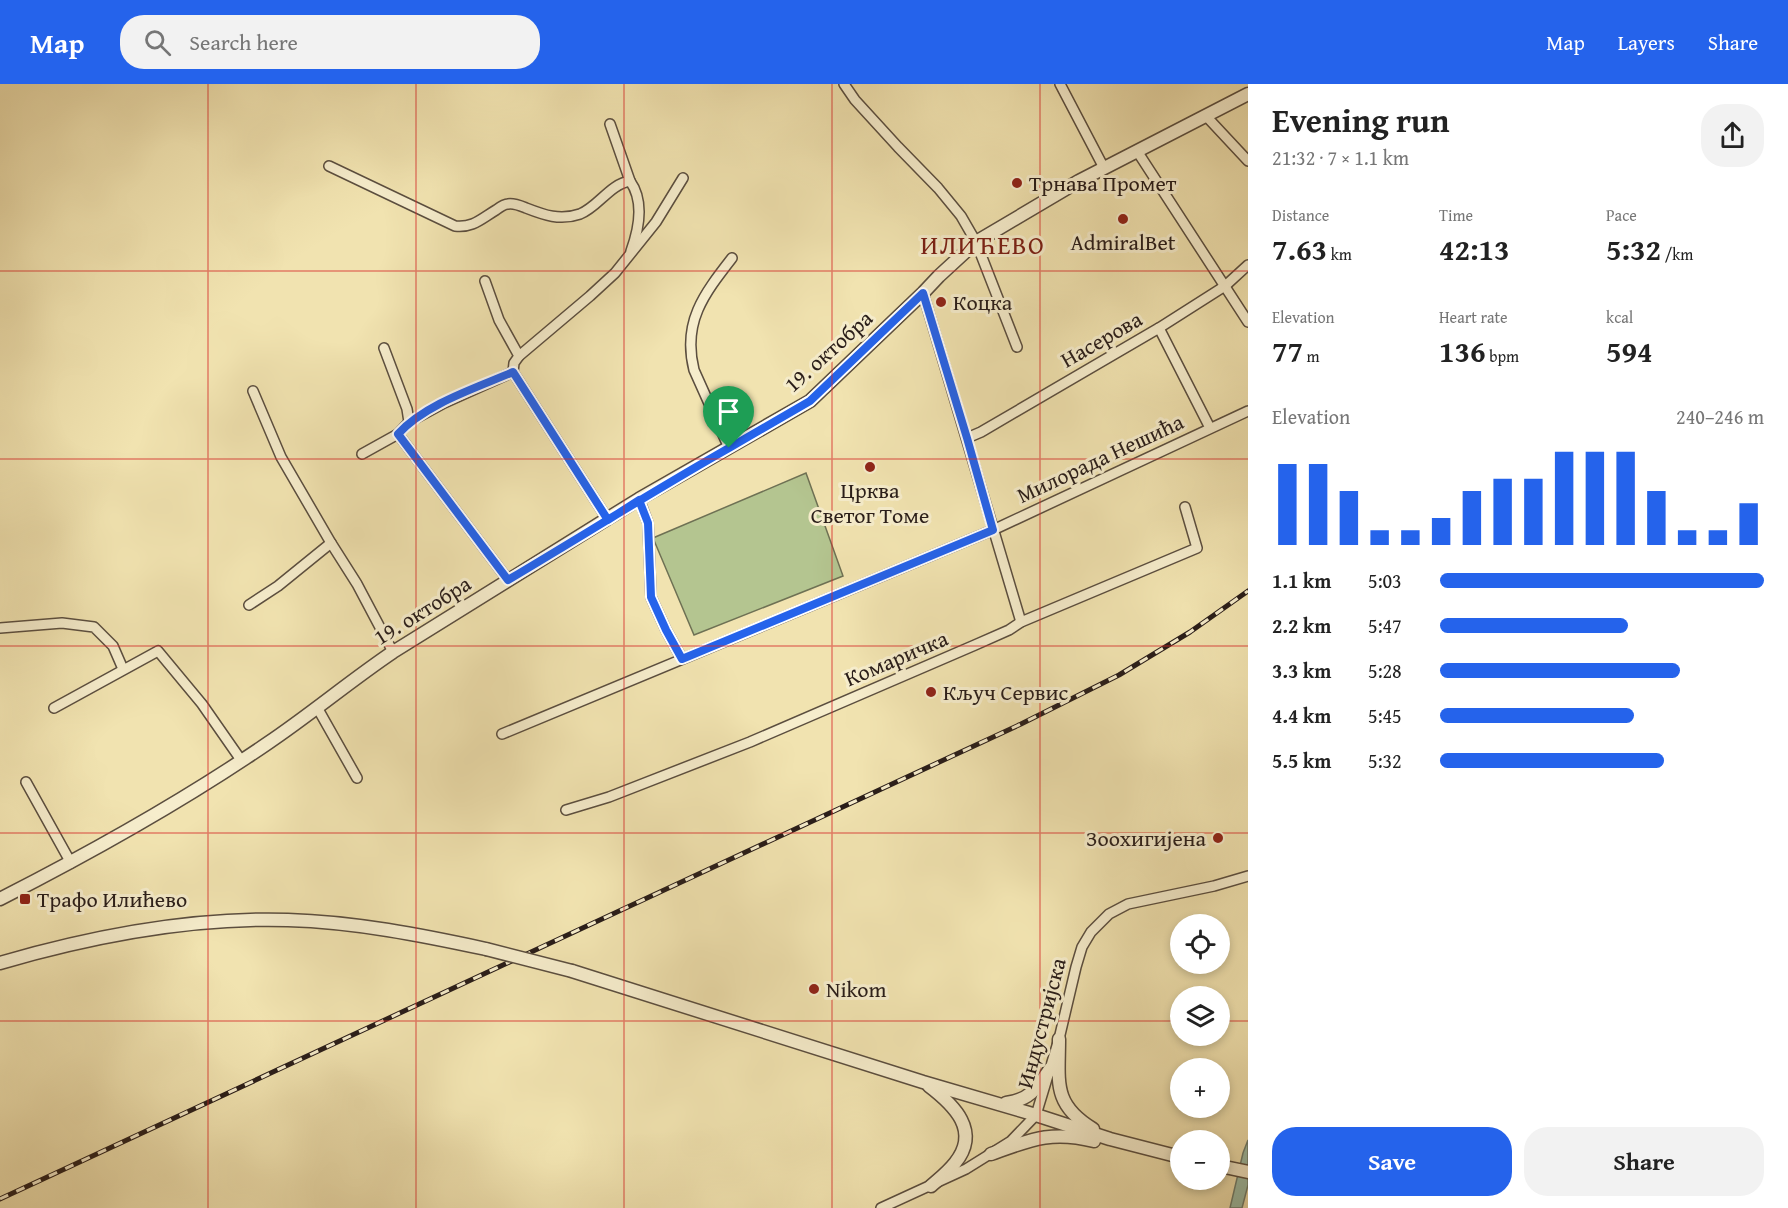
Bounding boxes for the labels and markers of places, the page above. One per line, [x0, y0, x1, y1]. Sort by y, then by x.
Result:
place label: Трнава Промет [1029, 167, 1177, 199]
marker: Трнава Промет [1010, 176, 1024, 190]
marker: AdmiralBet [1116, 212, 1130, 226]
place label: AdmiralBet [1070, 226, 1176, 258]
place label: Коцка [953, 286, 1013, 318]
marker: Коцка [934, 295, 948, 309]
pin [703, 386, 754, 448]
marker: Црква Светог Томе [863, 460, 877, 474]
place label: Црква Светог Томе [811, 474, 929, 531]
place label: Кључ Сервис [943, 676, 1068, 708]
marker: Кључ Сервис [924, 685, 938, 699]
place label: Зоохигијена [1086, 822, 1207, 854]
marker: Зоохигијена [1211, 831, 1225, 845]
place label: Трафо Илићево [37, 883, 187, 915]
marker: Трафо Илићево [18, 892, 32, 906]
place label: Nikom [826, 973, 887, 1005]
marker: Nikom [807, 982, 821, 996]

